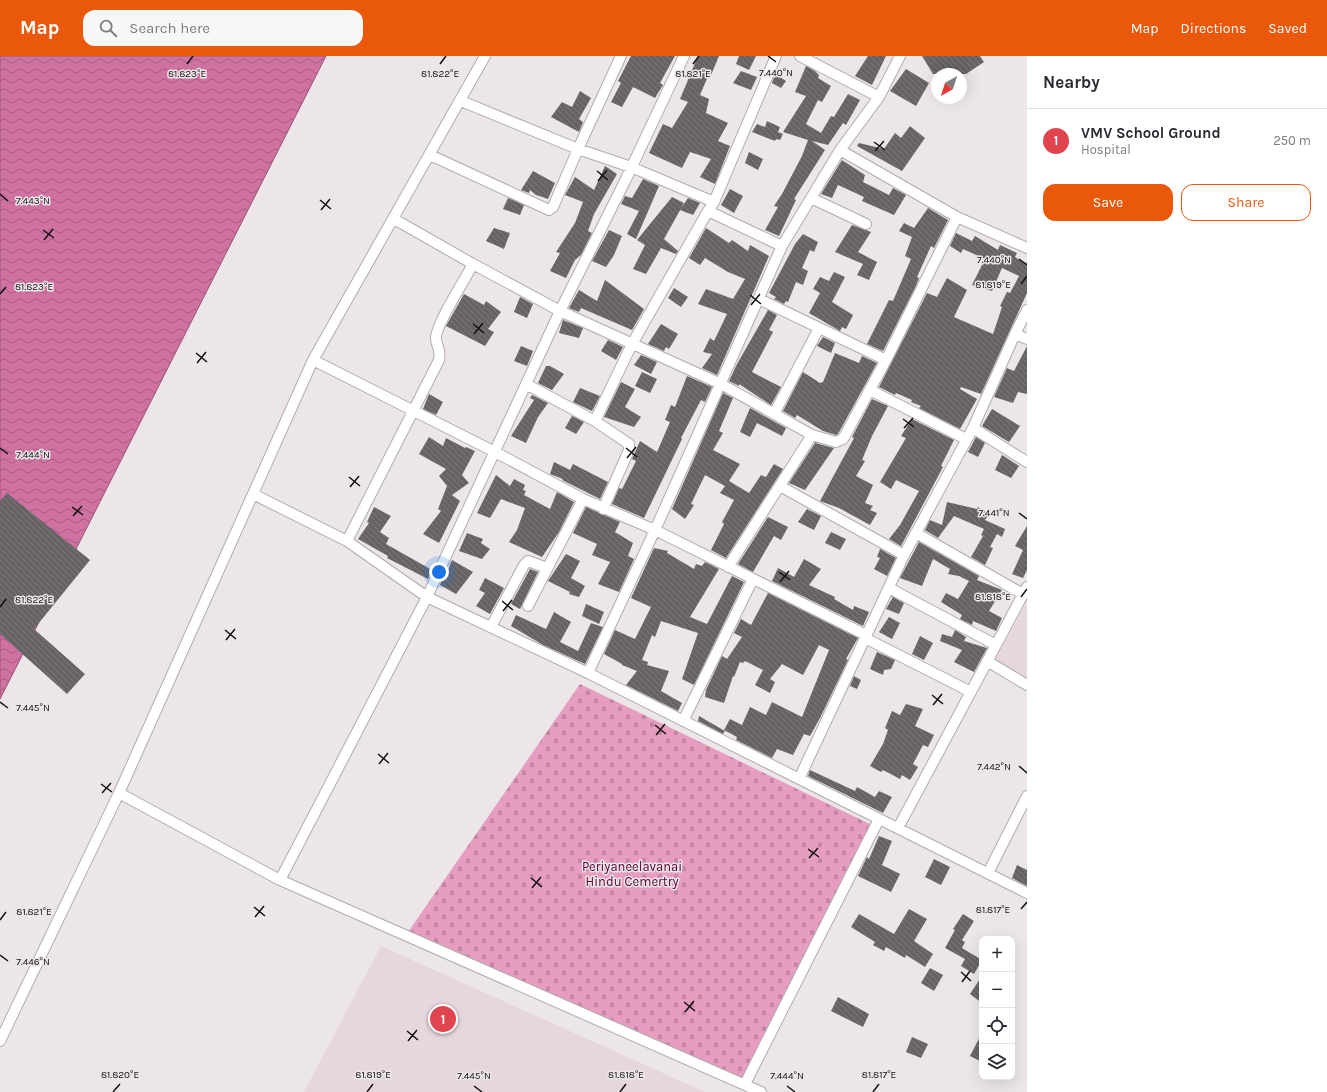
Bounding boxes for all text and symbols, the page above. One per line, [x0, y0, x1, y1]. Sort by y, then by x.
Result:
search box [83, 10, 363, 46]
text: Map [20, 17, 59, 39]
icon: search [97, 17, 119, 39]
text: Search here [129, 19, 210, 37]
text: Map [1131, 20, 1159, 37]
text: Directions [1181, 20, 1246, 37]
text: Saved [1268, 20, 1307, 37]
text: 7.440°N [759, 67, 793, 79]
text: 81.823°E [168, 68, 206, 80]
text: 81.822°E [421, 68, 459, 80]
text: 81.821°E [675, 68, 711, 80]
north arrow [931, 68, 967, 104]
text: Nearby [1043, 72, 1100, 92]
text: VMV School Ground [1081, 124, 1221, 142]
text: 1 [1054, 133, 1058, 148]
text: 250 m [1273, 133, 1311, 148]
text: Hospital [1081, 142, 1131, 157]
button: Save [1043, 184, 1173, 221]
button: Share [1181, 184, 1311, 221]
text: 7.443°N [16, 195, 50, 207]
text: 7.440°N [977, 254, 1011, 266]
text: 81.819°E [975, 279, 1011, 291]
text: 81.823°E [15, 281, 53, 293]
text: 7.444°N [16, 449, 50, 461]
text: 7.441°N [978, 507, 1010, 519]
your location [429, 562, 449, 582]
text: 81.818°E [975, 591, 1011, 603]
text: 81.822°E [15, 594, 53, 606]
text: 7.445°N [16, 702, 50, 714]
text: 7.442°N [977, 761, 1011, 773]
park label: Periyaneelavanai Hindu Cemertry [582, 859, 682, 889]
text: 81.817°E [976, 904, 1010, 916]
text: 81.821°E [16, 906, 52, 918]
map controls [979, 936, 1015, 1080]
button: + [979, 936, 1015, 972]
text: 7.446°N [16, 956, 50, 968]
button: − [979, 972, 1015, 1008]
pin: 1 [430, 1004, 456, 1034]
button: locate [979, 1008, 1015, 1044]
button: layers [979, 1044, 1015, 1080]
text: 81.820°E [101, 1069, 139, 1081]
text: 81.819°E [355, 1069, 391, 1081]
text: 81.818°E [608, 1069, 644, 1081]
text: 81.817°E [862, 1069, 896, 1081]
text: 7.445°N [457, 1070, 491, 1082]
text: 7.444°N [770, 1070, 804, 1082]

